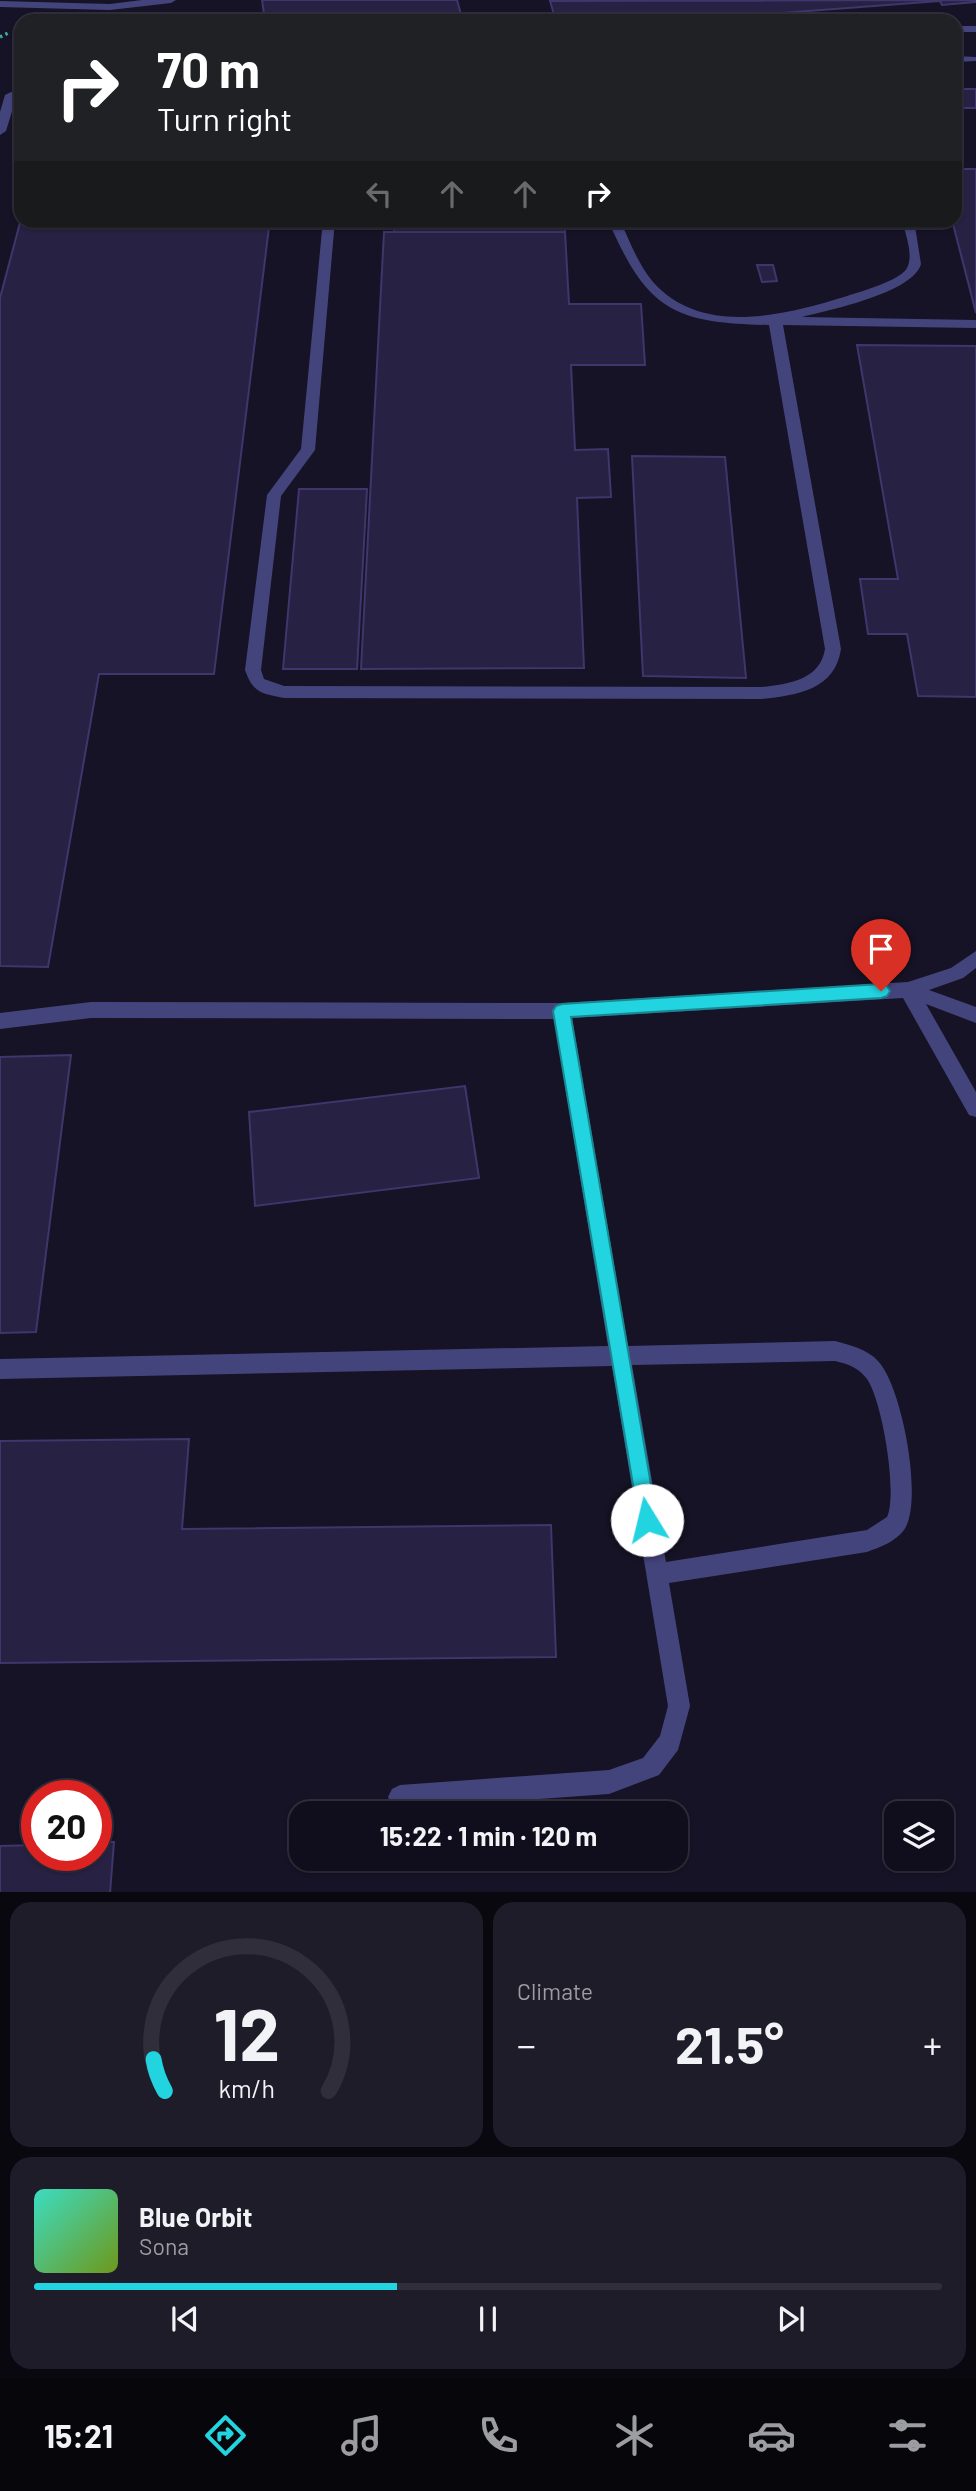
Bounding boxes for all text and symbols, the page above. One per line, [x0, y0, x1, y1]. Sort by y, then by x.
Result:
text: 70 m [157, 39, 260, 98]
icon: right [42, 42, 133, 133]
text: Turn right [157, 99, 292, 137]
icon: left [360, 175, 398, 213]
icon: ahead [433, 175, 471, 213]
icon: ahead [506, 175, 544, 213]
icon: right [579, 175, 617, 213]
pin [851, 919, 911, 991]
icon: arrive [862, 930, 900, 968]
position arrow [610, 1483, 684, 1557]
speed limit sign: 20 [21, 1780, 112, 1871]
map controls [884, 1801, 954, 1871]
button: layers [884, 1801, 954, 1871]
text: 15:22 · 1 min · 120 m [380, 1820, 597, 1851]
text: Climate [517, 1977, 593, 2005]
text: 12 [213, 1988, 280, 2076]
text: 21.5° [675, 2012, 784, 2074]
text: − [517, 2021, 536, 2067]
text: + [923, 2021, 942, 2067]
text: km/h [218, 2072, 275, 2102]
text: Blue Orbit [139, 2201, 252, 2232]
text: Sona [139, 2232, 189, 2260]
icon: previous [166, 2300, 204, 2338]
icon: pause [469, 2300, 507, 2338]
icon: next [772, 2300, 810, 2338]
icon: directions [201, 2411, 250, 2460]
icon: music [337, 2411, 386, 2460]
icon: phone [474, 2411, 523, 2460]
icon: climate [610, 2411, 659, 2460]
icon: car [747, 2411, 796, 2460]
icon: filters [883, 2411, 932, 2460]
text: 15:21 [44, 2416, 113, 2454]

